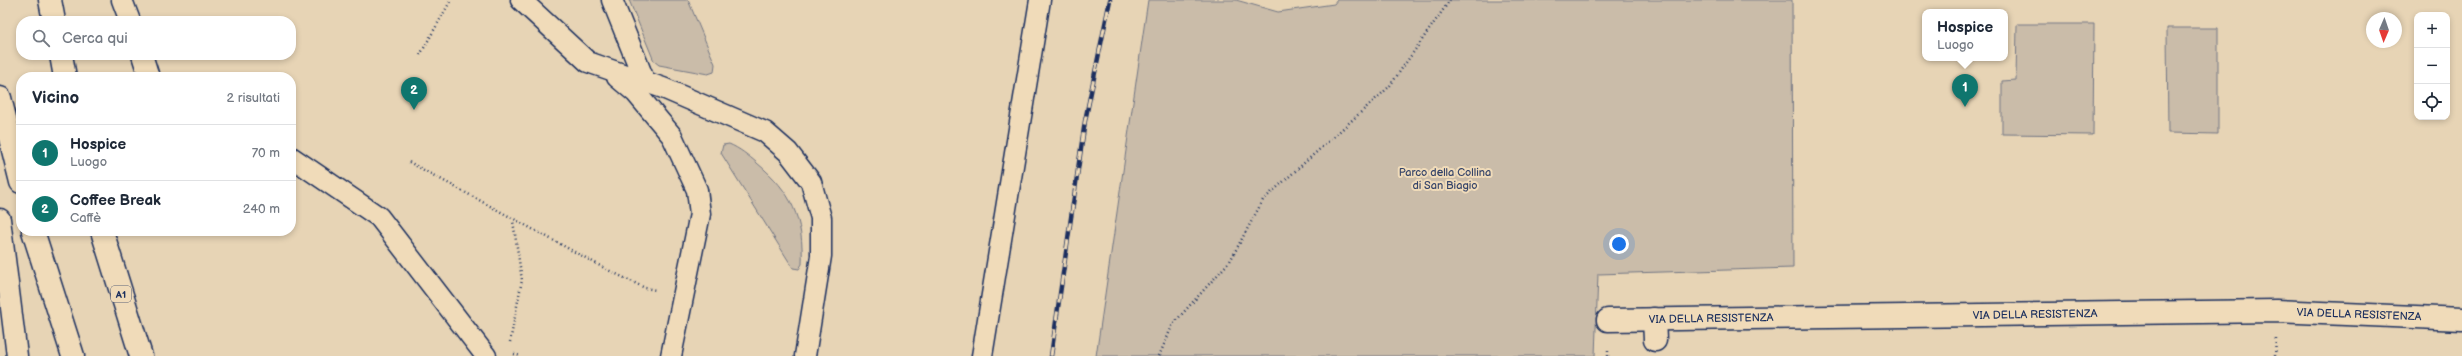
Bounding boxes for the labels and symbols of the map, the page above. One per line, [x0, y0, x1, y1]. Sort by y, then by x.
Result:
north arrow [2366, 12, 2402, 48]
pin: 1 [1952, 74, 1978, 107]
pin: 2 [401, 77, 427, 110]
park label: Parco della Collina di San Biagio [1399, 166, 1491, 192]
your location [1609, 234, 1629, 254]
road number: A1 [111, 286, 131, 302]
street label: VIA DELLA RESISTENZA [2296, 306, 2422, 323]
street label: VIA DELLA RESISTENZA [1973, 307, 2098, 322]
street label: VIA DELLA RESISTENZA [1649, 311, 1774, 326]

